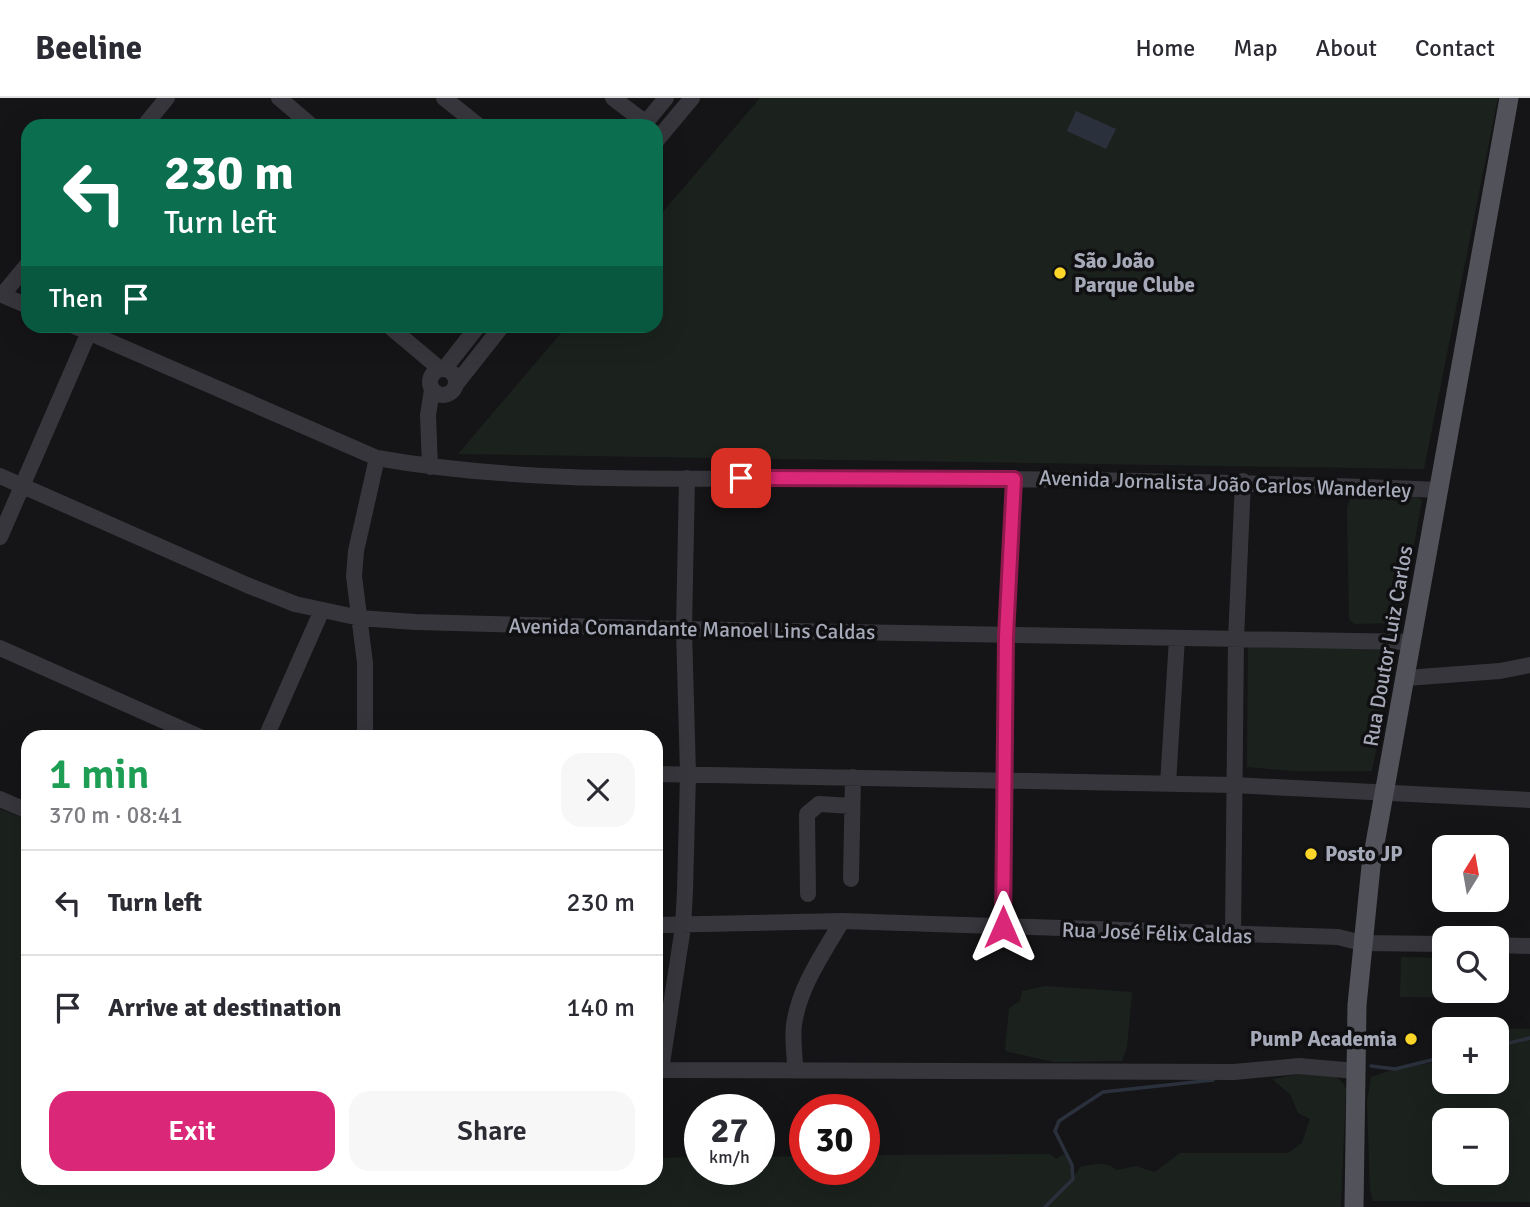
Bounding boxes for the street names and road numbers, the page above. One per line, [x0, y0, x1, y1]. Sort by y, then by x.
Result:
street label: Avenida Jornalista João Carlos Wanderley [1039, 465, 1412, 503]
street label: Rua Doutor Luiz Carlos [1357, 543, 1419, 749]
street label: Avenida Comandante Manoel Lins Caldas [508, 613, 876, 645]
street label: Rua José Félix Caldas [1061, 917, 1253, 949]

